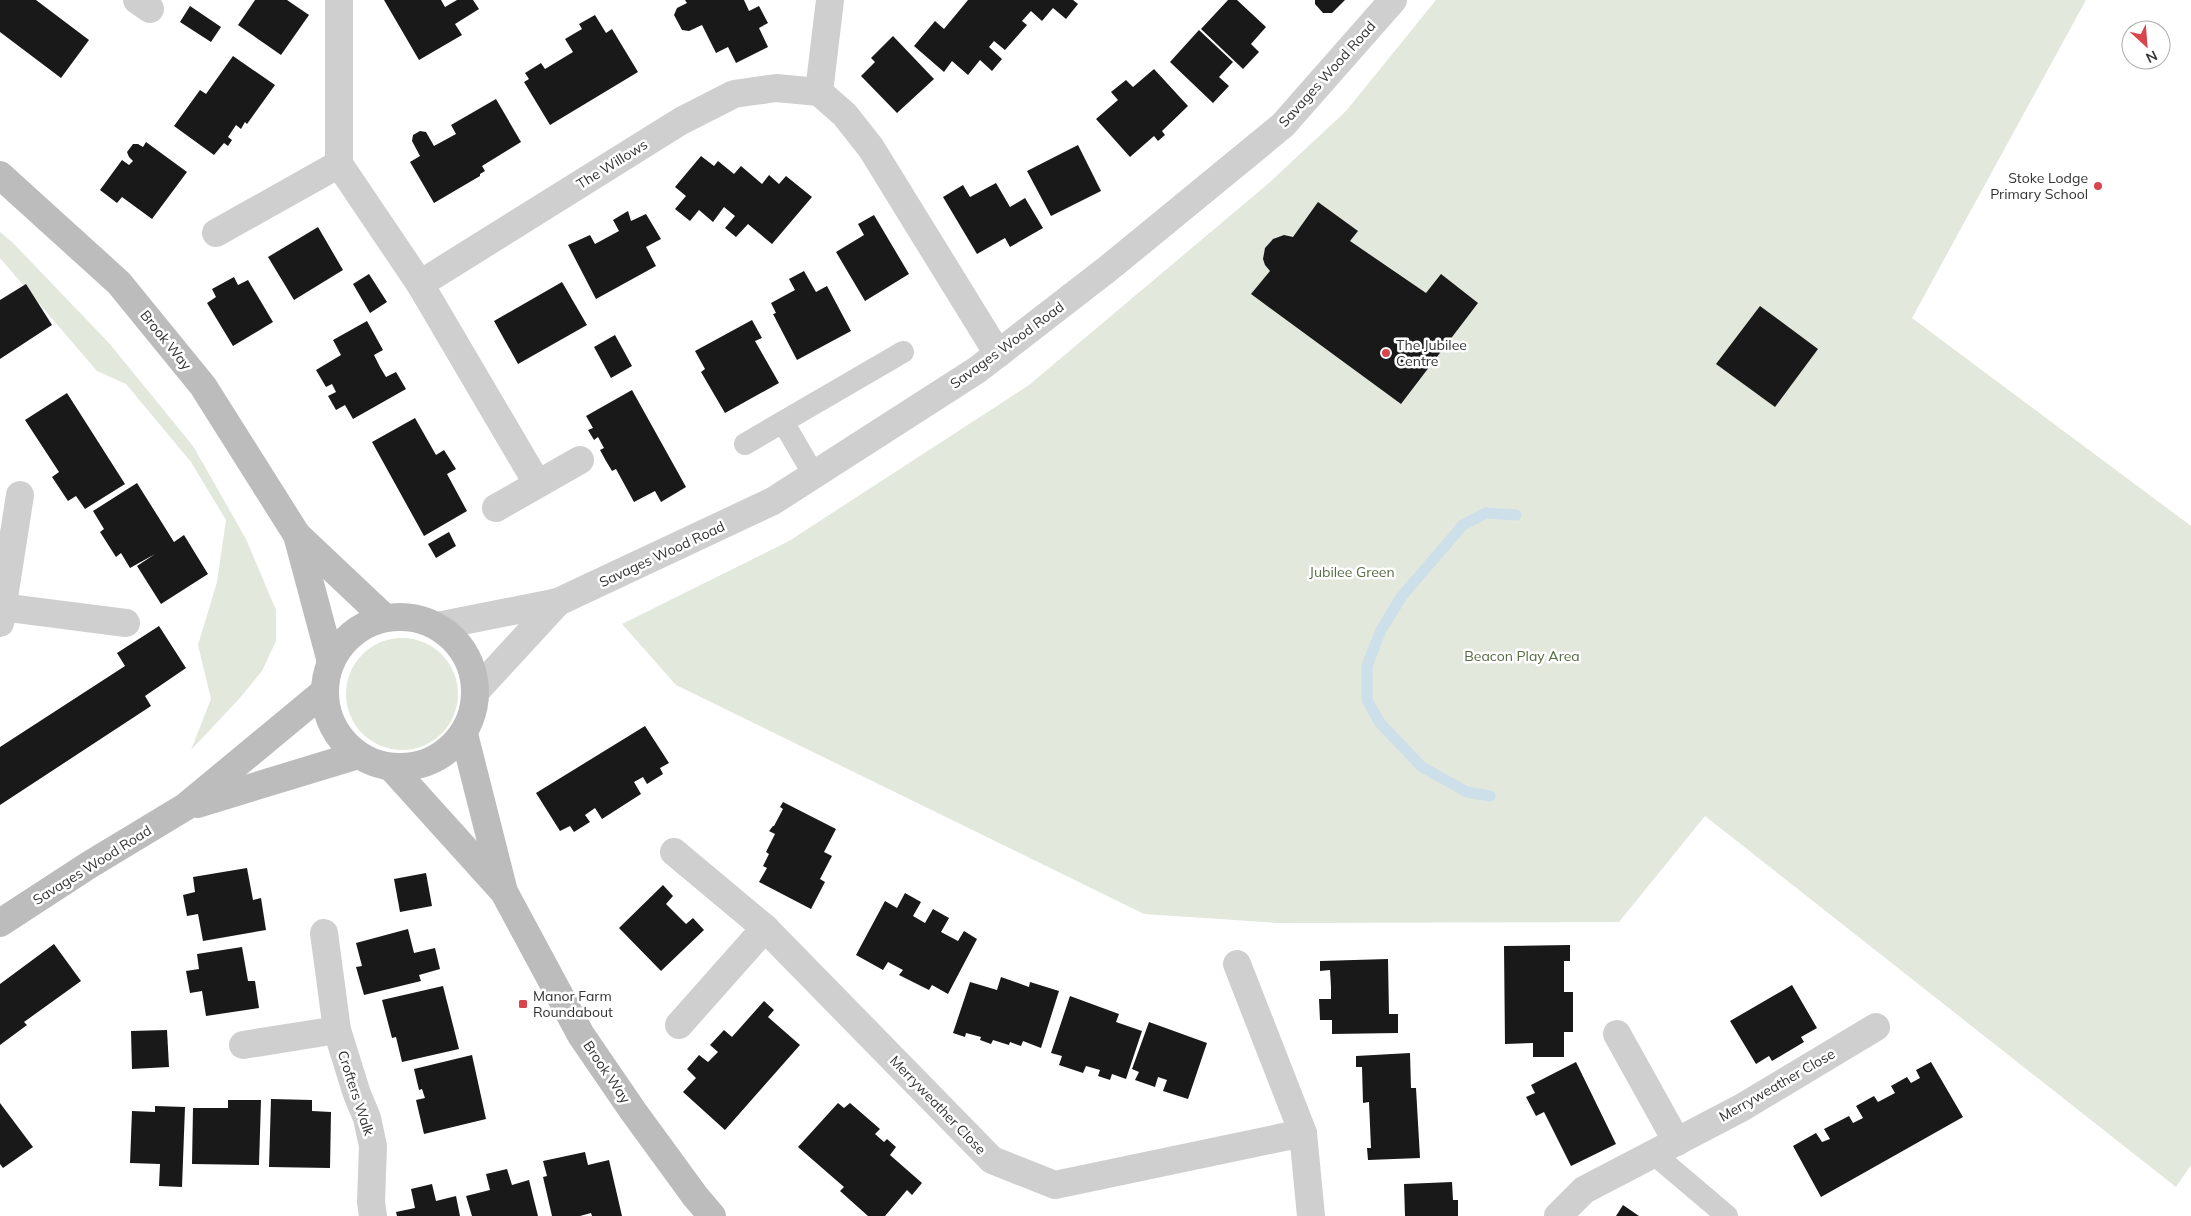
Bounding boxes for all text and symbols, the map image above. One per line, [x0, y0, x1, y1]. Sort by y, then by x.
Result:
street label: Savages Wood Road [1275, 17, 1379, 131]
north arrow [2121, 20, 2171, 70]
text: N [2143, 46, 2160, 67]
street label: The Willows [573, 135, 651, 193]
place label: Stoke Lodge Primary School [1990, 169, 2088, 203]
marker: Stoke Lodge Primary School [2092, 180, 2104, 192]
street label: Savages Wood Road [946, 298, 1068, 392]
street label: Brook Way [136, 306, 196, 374]
place label: The Jubilee Centre [1396, 336, 1467, 370]
marker: The Jubilee Centre [1380, 347, 1392, 359]
street label: Savages Wood Road [596, 517, 728, 591]
park label: Jubilee Green [1309, 563, 1395, 581]
park label: Beacon Play Area [1464, 647, 1580, 665]
street label: Savages Wood Road [29, 821, 155, 909]
place label: Manor Farm Roundabout [533, 987, 613, 1021]
marker: Manor Farm Roundabout [517, 998, 529, 1010]
street label: Brook Way [579, 1037, 635, 1107]
street label: Merryweather Close [1716, 1045, 1838, 1125]
street label: Crofters Walk [334, 1048, 379, 1139]
street label: Merryweather Close [886, 1052, 990, 1158]

